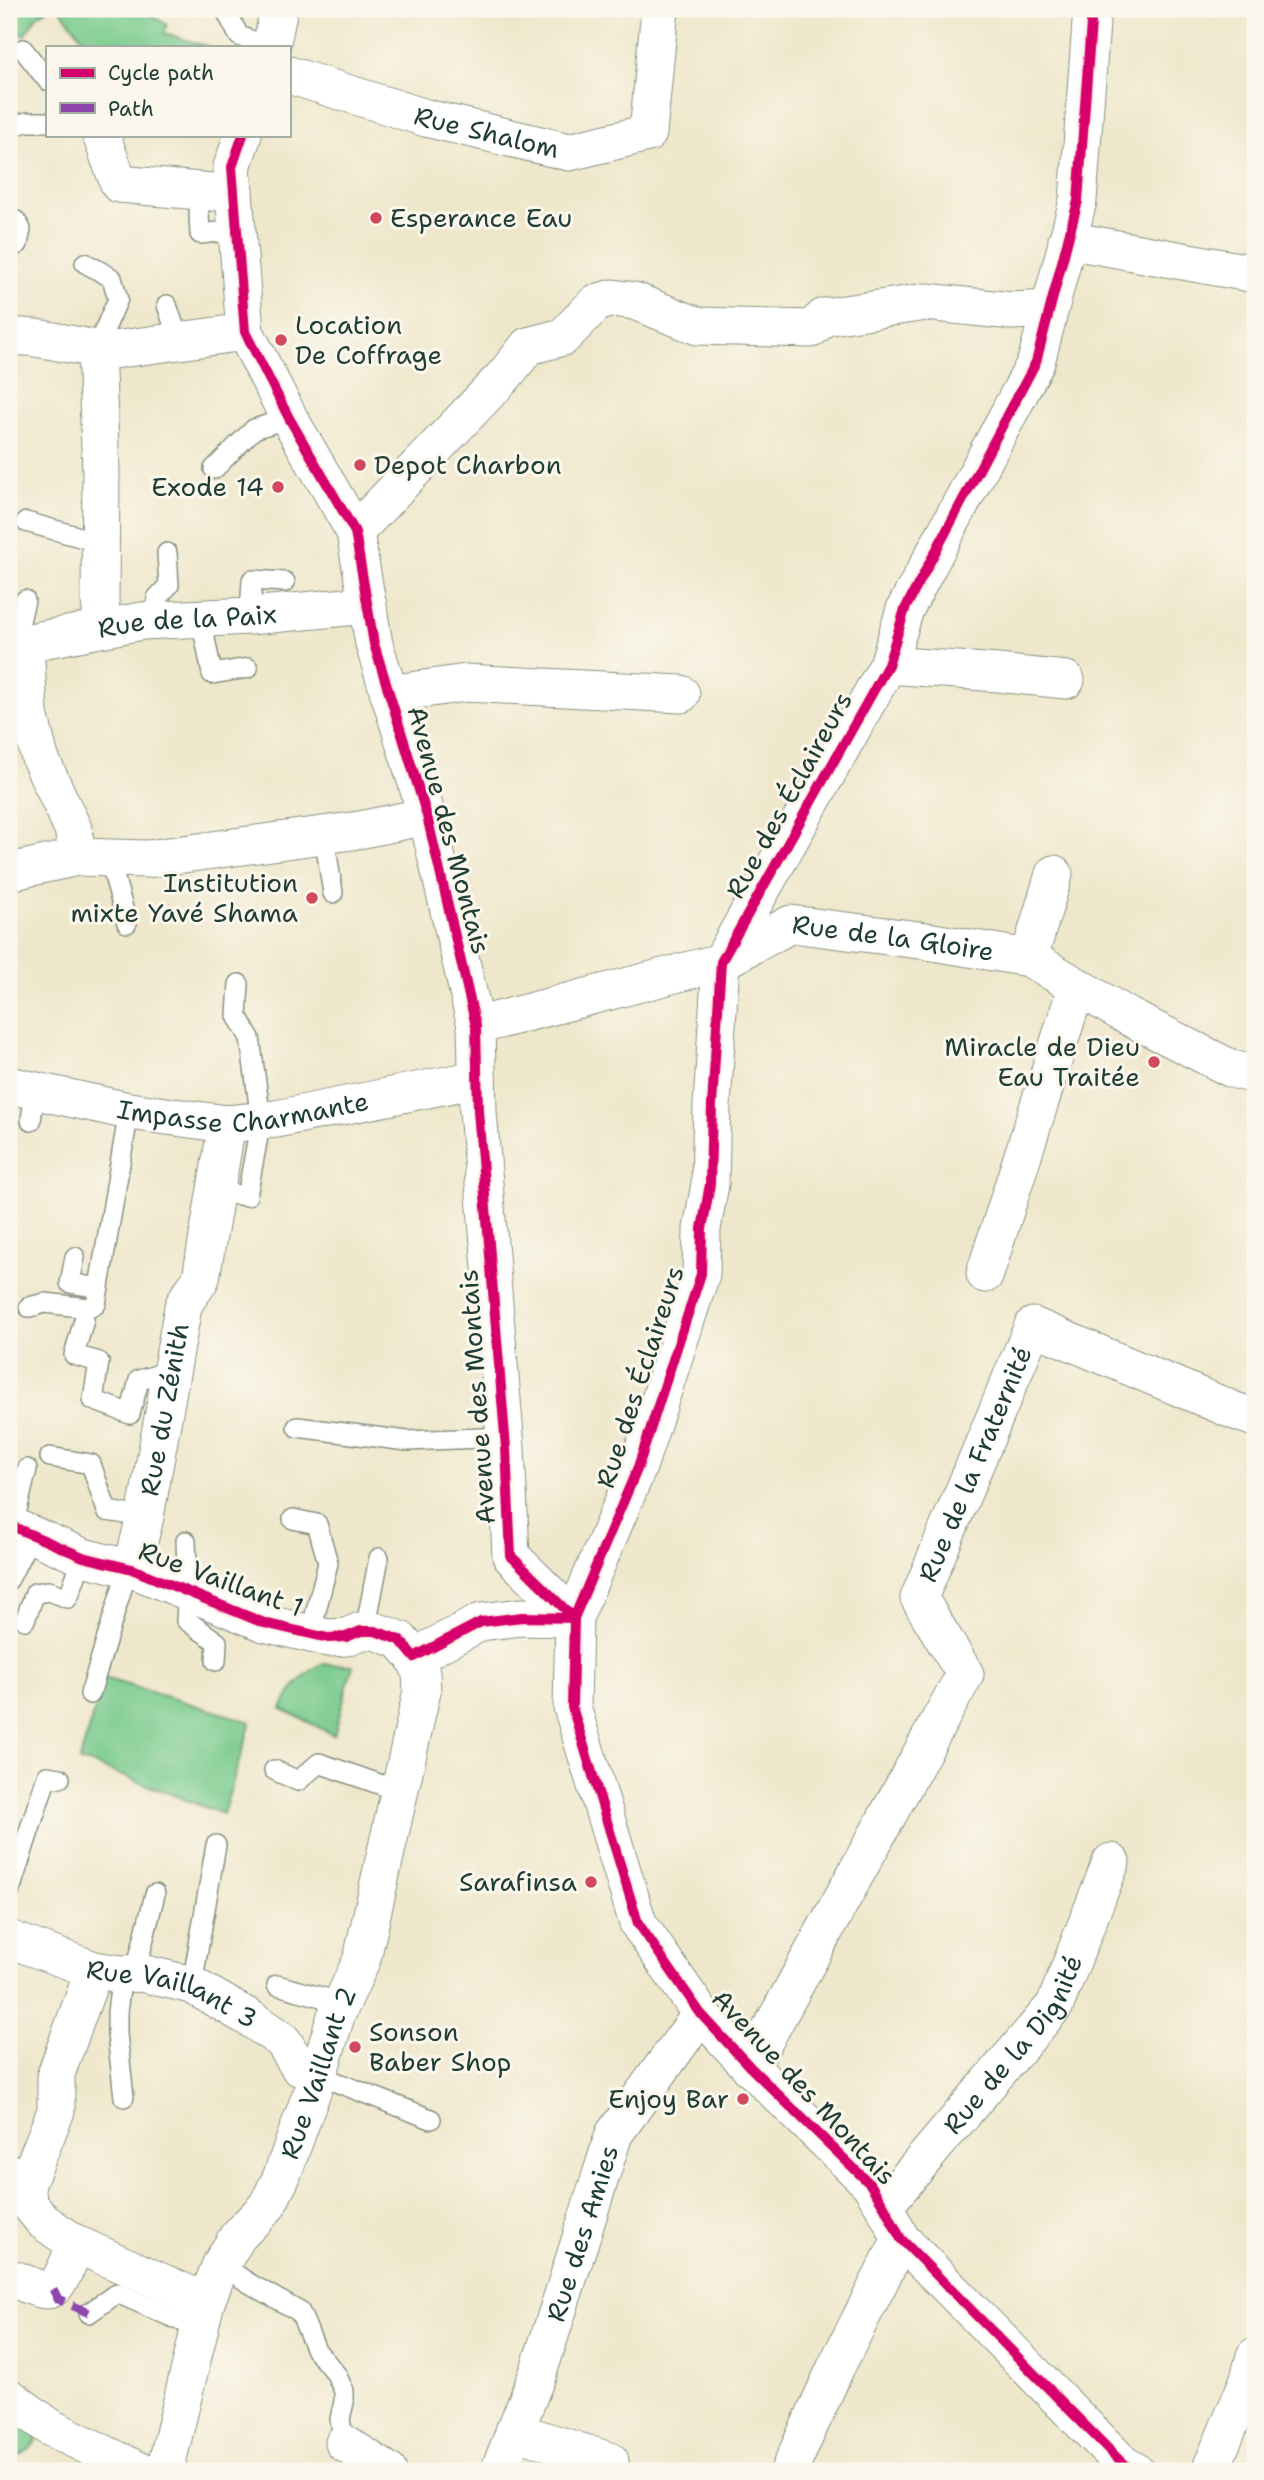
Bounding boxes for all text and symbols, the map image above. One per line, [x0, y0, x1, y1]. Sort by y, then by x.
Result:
legend [46, 46, 290, 136]
text: Cycle path [108, 59, 214, 87]
text: Path [108, 95, 154, 123]
street label: Rue Shalom [410, 97, 563, 166]
place label: Esperance Eau [390, 200, 572, 235]
marker: Esperance Eau [368, 210, 384, 226]
place label: Location De Coffrage [295, 307, 442, 372]
marker: Location De Coffrage [273, 332, 289, 348]
place label: Depot Charbon [374, 447, 562, 482]
marker: Depot Charbon [352, 457, 368, 473]
place label: Exode 14 [151, 469, 264, 504]
marker: Exode 14 [270, 479, 286, 495]
street label: Rue de la Paix [95, 596, 278, 646]
street label: Rue des Éclaireurs [717, 685, 860, 904]
street label: Avenue des Montais [400, 702, 499, 958]
place label: Institution mixte Yavé Shama [70, 865, 298, 930]
marker: Institution mixte Yavé Shama [304, 890, 320, 906]
street label: Rue de la Gloire [790, 906, 997, 969]
place label: Miracle de Dieu Eau Traitée [944, 1029, 1140, 1094]
marker: Miracle de Dieu Eau Traitée [1146, 1054, 1162, 1070]
street label: Impasse Charmante [114, 1083, 371, 1141]
street label: Rue des Éclaireurs [587, 1262, 692, 1492]
street label: Avenue des Montais [450, 1268, 503, 1526]
street label: Rue du Zénith [131, 1320, 197, 1499]
street label: Rue de la Fraternité [910, 1341, 1040, 1587]
street label: Rue Vaillant 1 [134, 1533, 308, 1625]
place label: Sarafinsa [459, 1864, 577, 1899]
marker: Sarafinsa [583, 1874, 599, 1890]
street label: Rue de la Dignité [935, 1950, 1090, 2141]
street label: Rue Vaillant 3 [84, 1951, 264, 2036]
street label: Rue Vaillant 2 [271, 1981, 364, 2164]
street label: Avenue des Montais [704, 1981, 904, 2192]
place label: Sonson Baber Shop [369, 2014, 511, 2079]
marker: Sonson Baber Shop [347, 2039, 363, 2055]
place label: Enjoy Bar [608, 2081, 729, 2116]
marker: Enjoy Bar [735, 2091, 751, 2107]
street label: Rue des Amies [537, 2141, 626, 2326]

